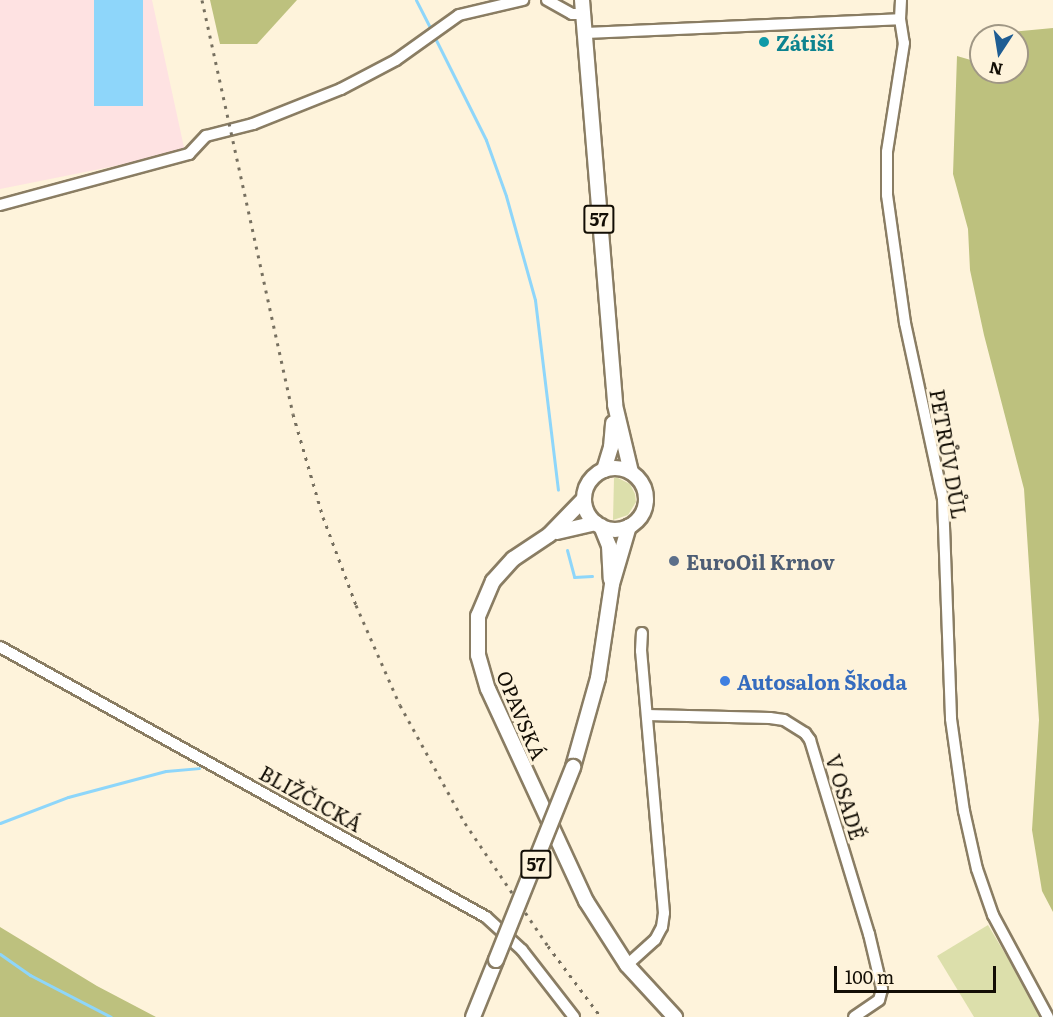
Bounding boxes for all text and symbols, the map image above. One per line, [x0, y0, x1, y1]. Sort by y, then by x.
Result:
north arrow [969, 24, 1029, 84]
place label: Zátiší [776, 30, 834, 54]
marker: Zátiší [757, 35, 771, 49]
text: N [987, 57, 1005, 83]
road number: 57 [582, 204, 616, 234]
street label: PETRŮV DŮL [926, 387, 972, 521]
place label: EuroOil Krnov [686, 549, 835, 573]
marker: EuroOil Krnov [667, 554, 681, 568]
street label: OPAVSKÁ [492, 667, 552, 763]
place label: Autosalon Škoda [737, 669, 907, 693]
marker: Autosalon Škoda [718, 674, 732, 688]
street label: V OSADĚ [822, 751, 870, 843]
street label: BLIŽČICKÁ [256, 760, 366, 836]
road number: 57 [520, 849, 552, 879]
scale bar [837, 954, 999, 992]
text: 100 m [845, 963, 894, 990]

